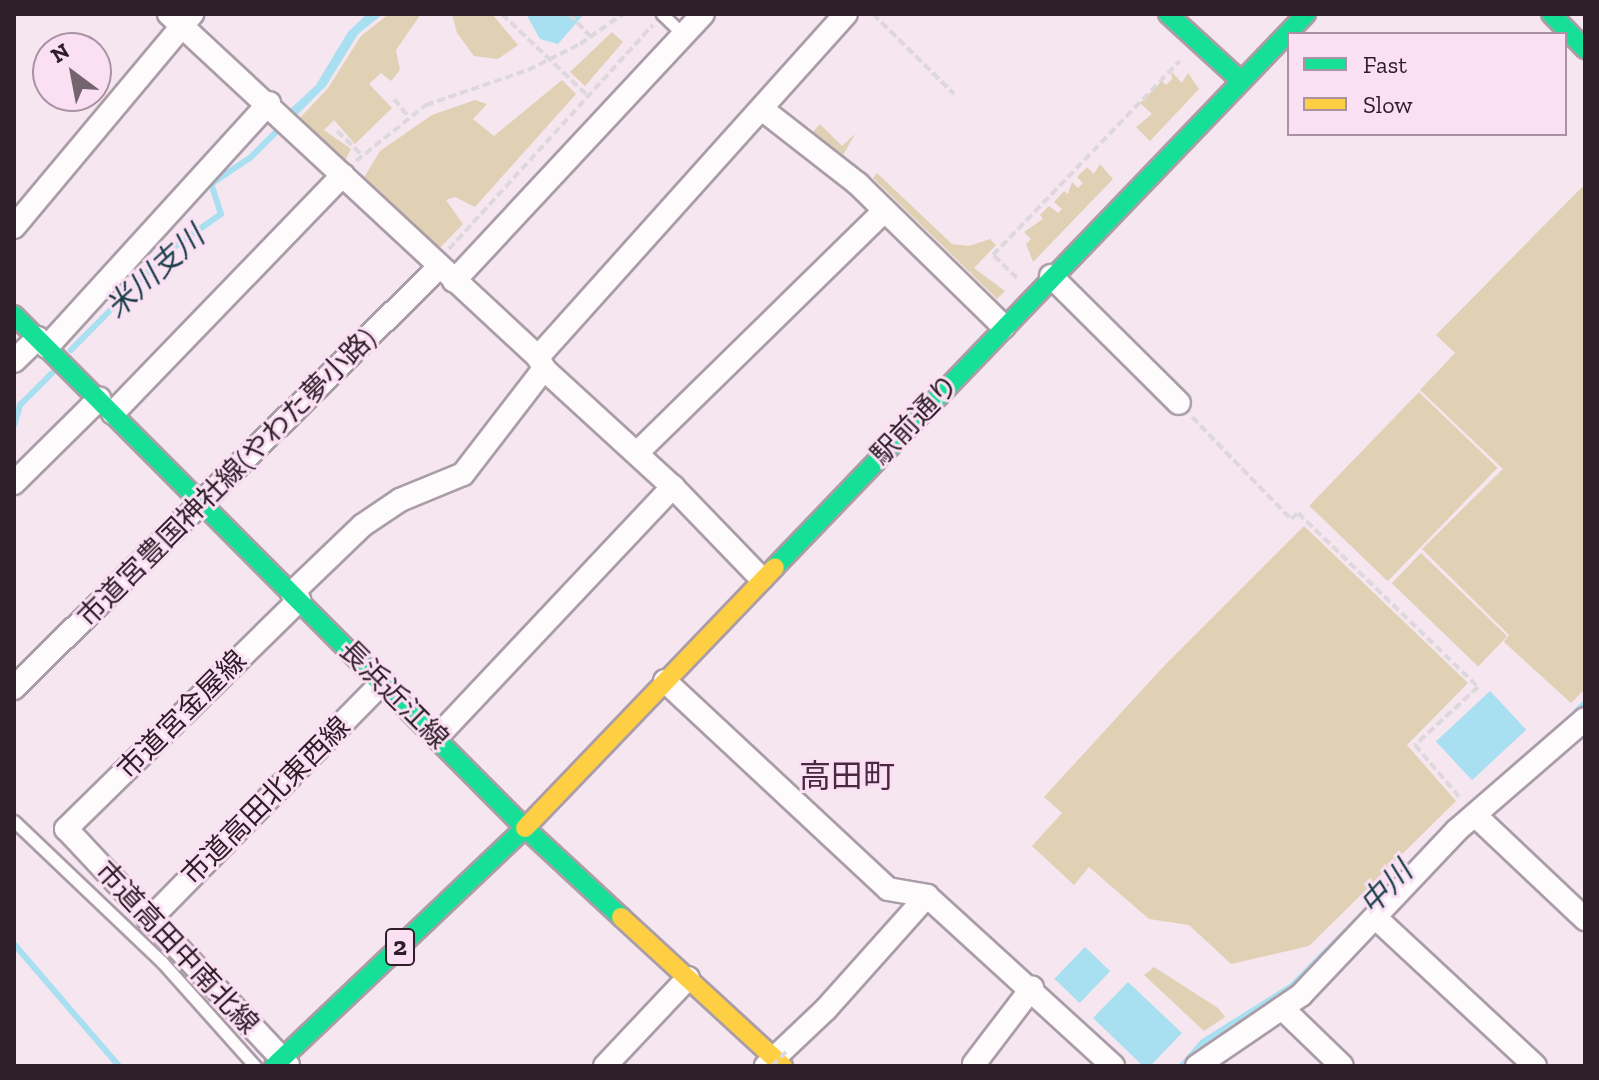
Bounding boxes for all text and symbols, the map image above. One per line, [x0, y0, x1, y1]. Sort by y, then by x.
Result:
north arrow [32, 32, 112, 112]
legend [1287, 32, 1567, 136]
text: N [46, 37, 74, 69]
text: Fast [1363, 50, 1407, 79]
text: Slow [1363, 90, 1413, 119]
water label: 米川支川 [98, 218, 212, 326]
street label: 市道宮豊国神社線(やわた夢小路) [71, 322, 383, 634]
street label: 駅前通り [864, 368, 966, 472]
street label: 長浜近江線 [333, 634, 455, 756]
street label: 市道宮金屋線 [111, 644, 253, 786]
street label: 市道高田北東西線 [175, 710, 357, 892]
district label: 高田町 [799, 757, 895, 795]
water label: 中川 [1352, 854, 1420, 922]
street label: 市道高田中南北線 [88, 855, 266, 1041]
road number: 2 [384, 925, 416, 969]

